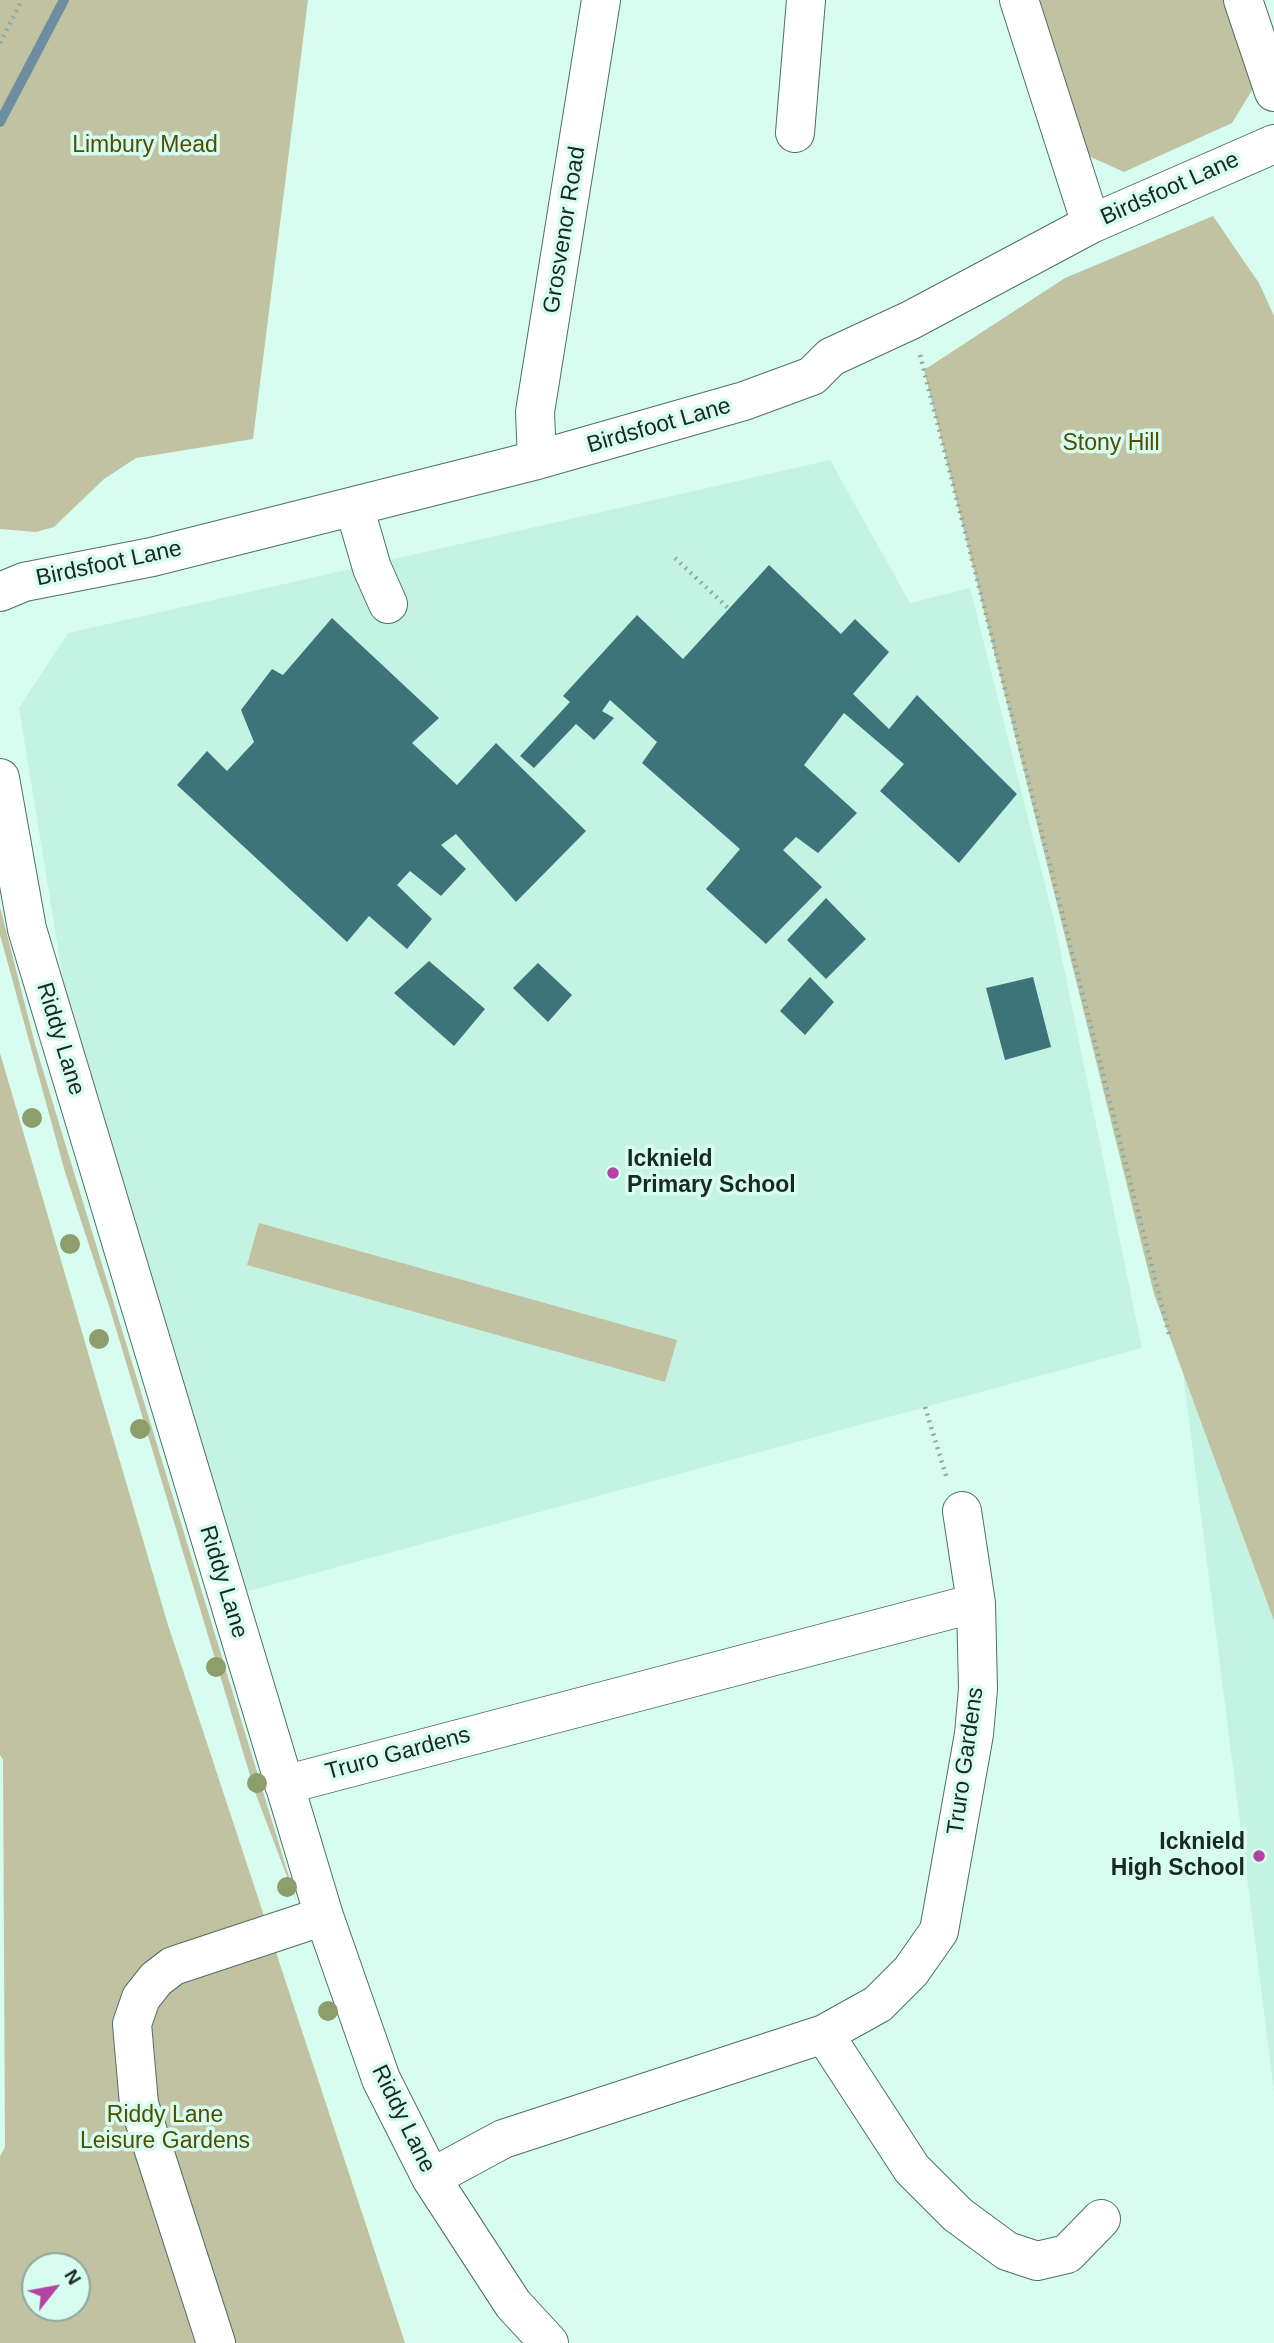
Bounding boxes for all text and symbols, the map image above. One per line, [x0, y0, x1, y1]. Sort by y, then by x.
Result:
park label: Limbury Mead [72, 132, 218, 160]
street label: Grosvenor Road [538, 145, 592, 315]
street label: Birdsfoot Lane [1097, 146, 1243, 232]
street label: Birdsfoot Lane [584, 392, 734, 460]
park label: Stony Hill [1062, 430, 1160, 458]
street label: Birdsfoot Lane [34, 535, 184, 593]
street label: Riddy Lane [30, 979, 90, 1099]
place label: Icknield Primary School [627, 1146, 796, 1200]
marker: Icknield Primary School [605, 1165, 621, 1181]
street label: Riddy Lane [193, 1522, 253, 1642]
street label: Truro Gardens [942, 1685, 990, 1837]
street label: Truro Gardens [323, 1721, 473, 1787]
place label: Icknield High School [1111, 1829, 1245, 1883]
marker: Icknield High School [1251, 1848, 1267, 1864]
street label: Riddy Lane [365, 2061, 441, 2177]
park label: Riddy Lane Leisure Gardens [80, 2102, 250, 2156]
north arrow [21, 2252, 91, 2322]
text: N [60, 2266, 85, 2288]

